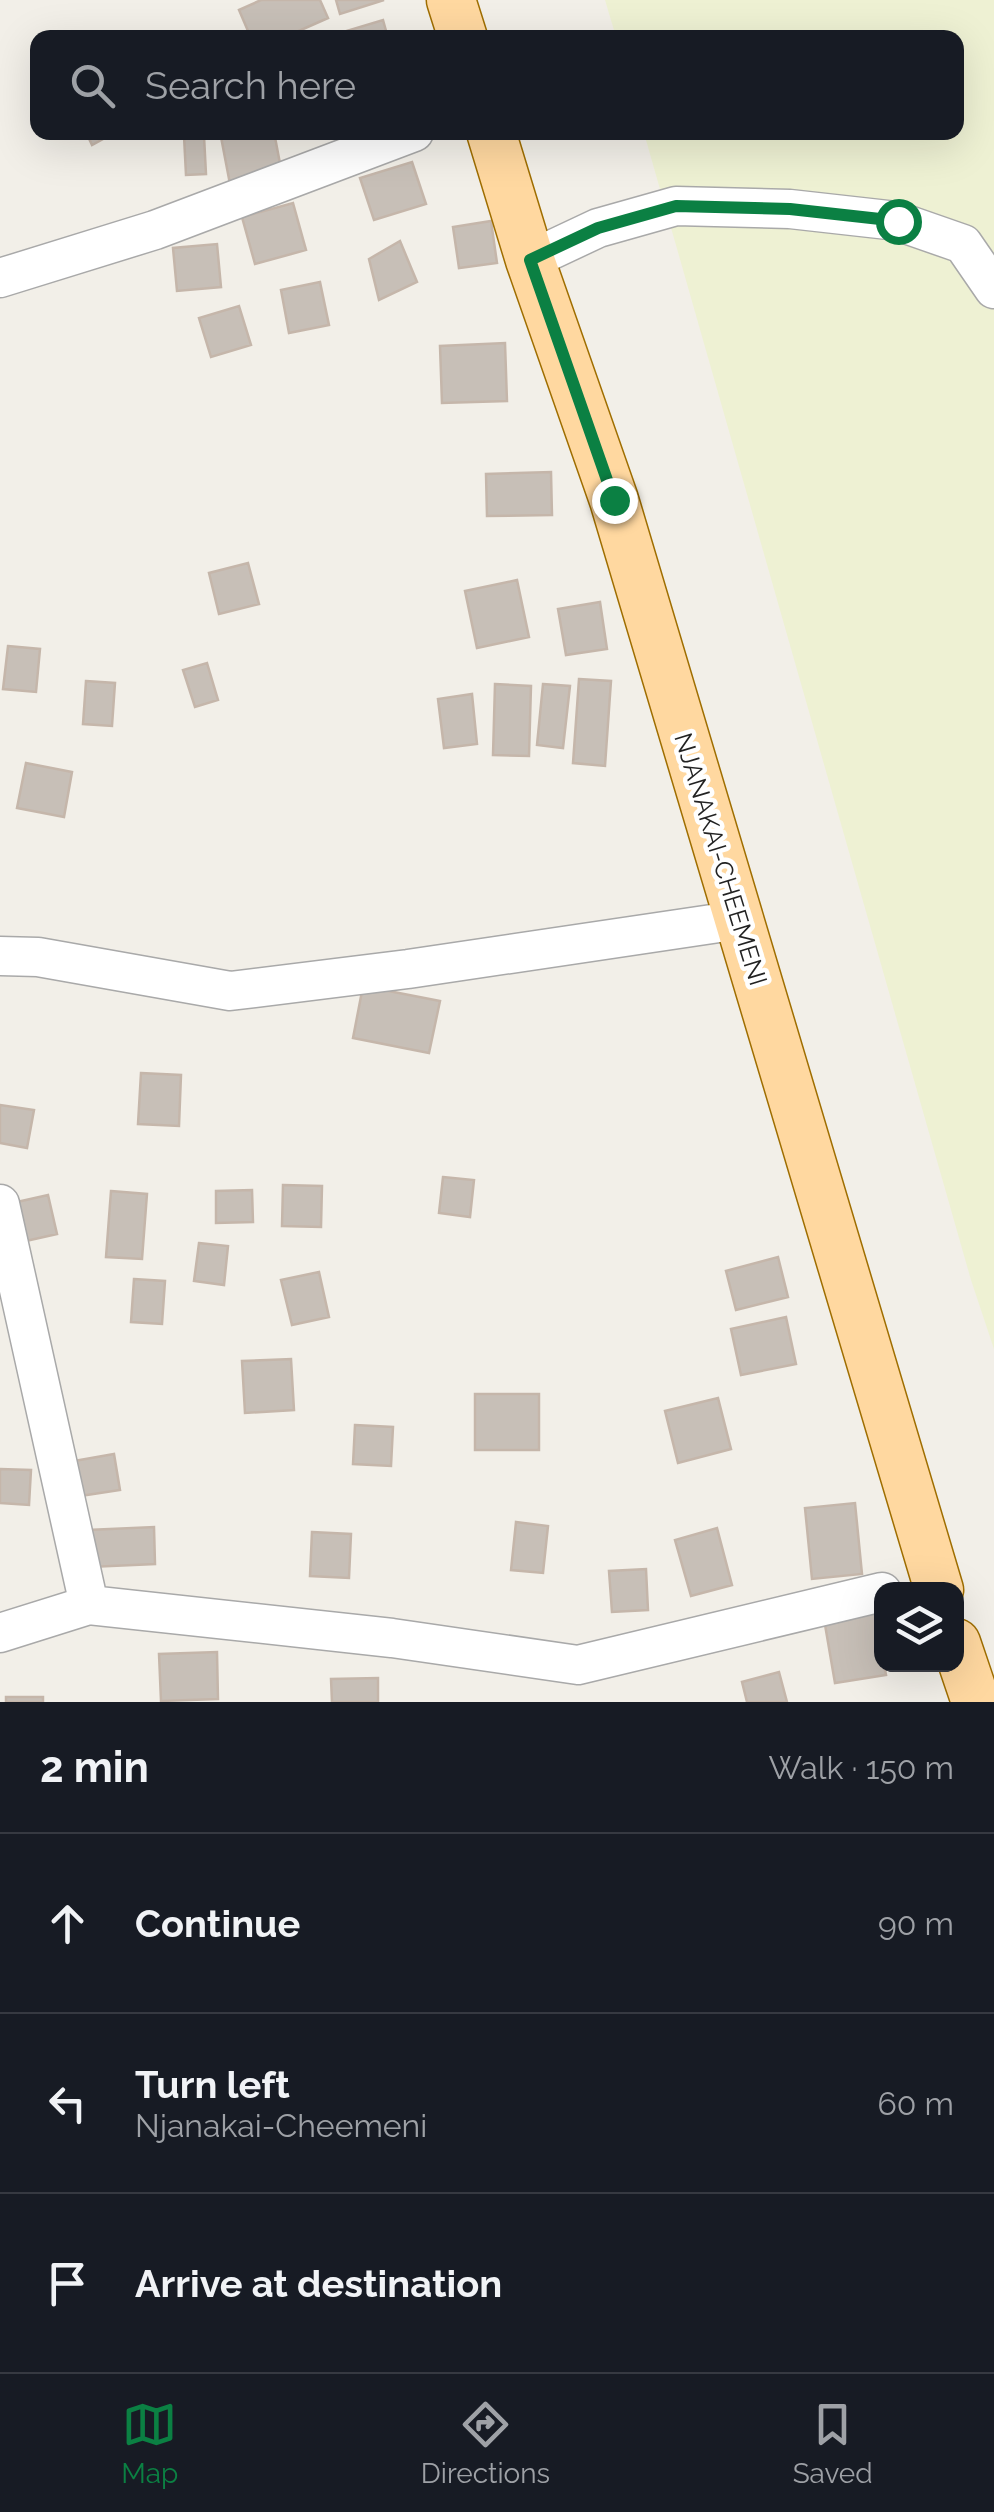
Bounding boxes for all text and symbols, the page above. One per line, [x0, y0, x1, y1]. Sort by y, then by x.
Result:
search box [30, 30, 964, 140]
icon: search [65, 58, 120, 113]
text: Search here [145, 63, 356, 108]
route start [876, 199, 922, 245]
route end [592, 478, 638, 524]
street label: NJANAKAI-CHEEMENI [668, 729, 774, 989]
map controls [874, 1582, 964, 1672]
button: layers [874, 1582, 964, 1672]
text: 2 min [40, 1743, 149, 1792]
text: Walk · 150 m [768, 1749, 954, 1786]
icon: ahead [40, 1896, 95, 1951]
text: Continue [135, 1901, 300, 1946]
text: 90 m [878, 1905, 954, 1942]
text: Turn left [135, 2062, 290, 2107]
icon: left [40, 2076, 95, 2131]
text: 60 m [878, 2085, 954, 2122]
text: Njanakai-Cheemeni [135, 2107, 427, 2144]
icon: arrive [40, 2256, 95, 2311]
text: Arrive at destination [135, 2261, 502, 2306]
tab: Map [121, 2397, 178, 2490]
tab: Directions [421, 2397, 550, 2490]
tab: Saved [793, 2397, 873, 2490]

